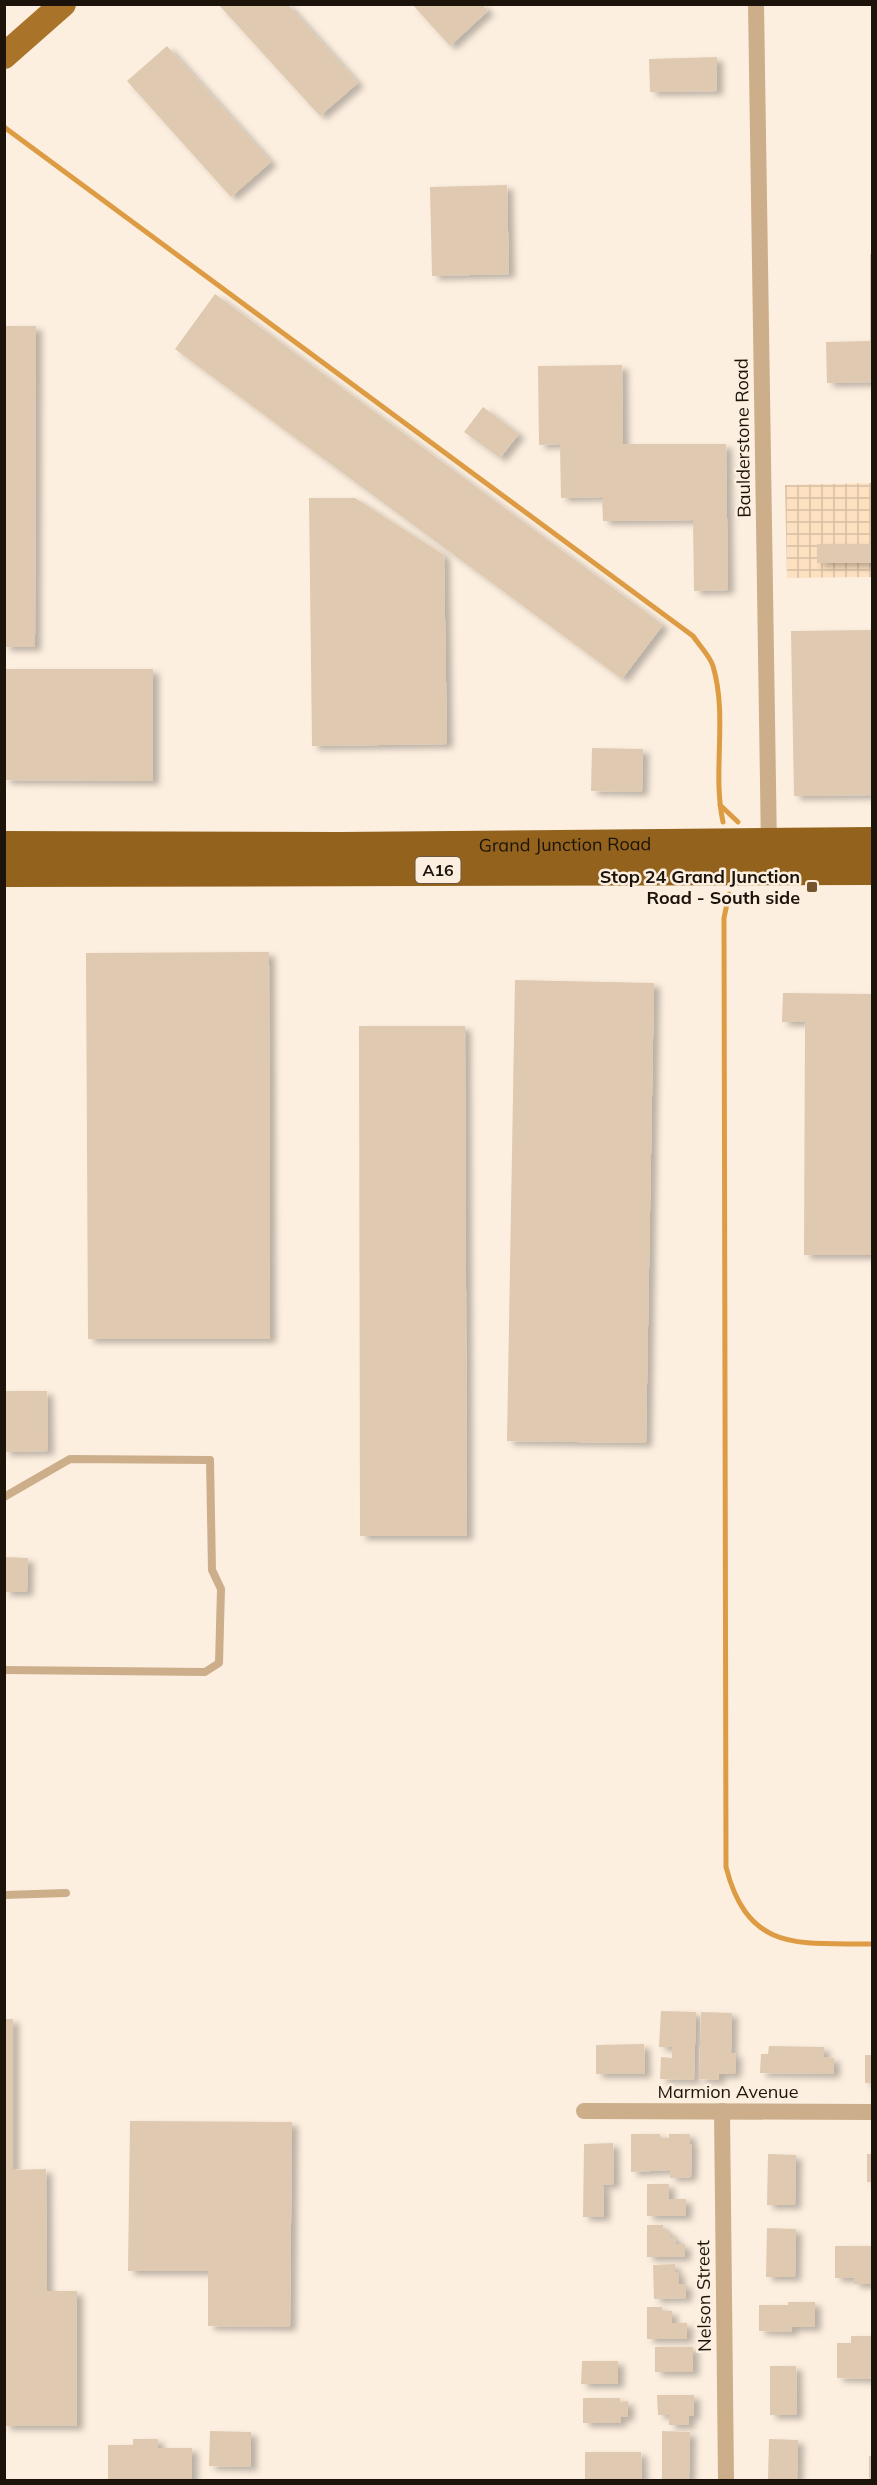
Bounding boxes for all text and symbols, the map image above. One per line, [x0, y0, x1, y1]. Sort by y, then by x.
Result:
street label: Baulderstone Road [730, 358, 755, 518]
street label: Grand Junction Road [479, 832, 651, 857]
road number: A16 [416, 857, 460, 883]
place label: Stop 24 Grand Junction Road - South side [600, 865, 800, 909]
marker: Stop 24 Grand Junction Road - South side [805, 880, 819, 894]
street label: Marmion Avenue [657, 2080, 799, 2103]
street label: Nelson Street [691, 2240, 716, 2352]

